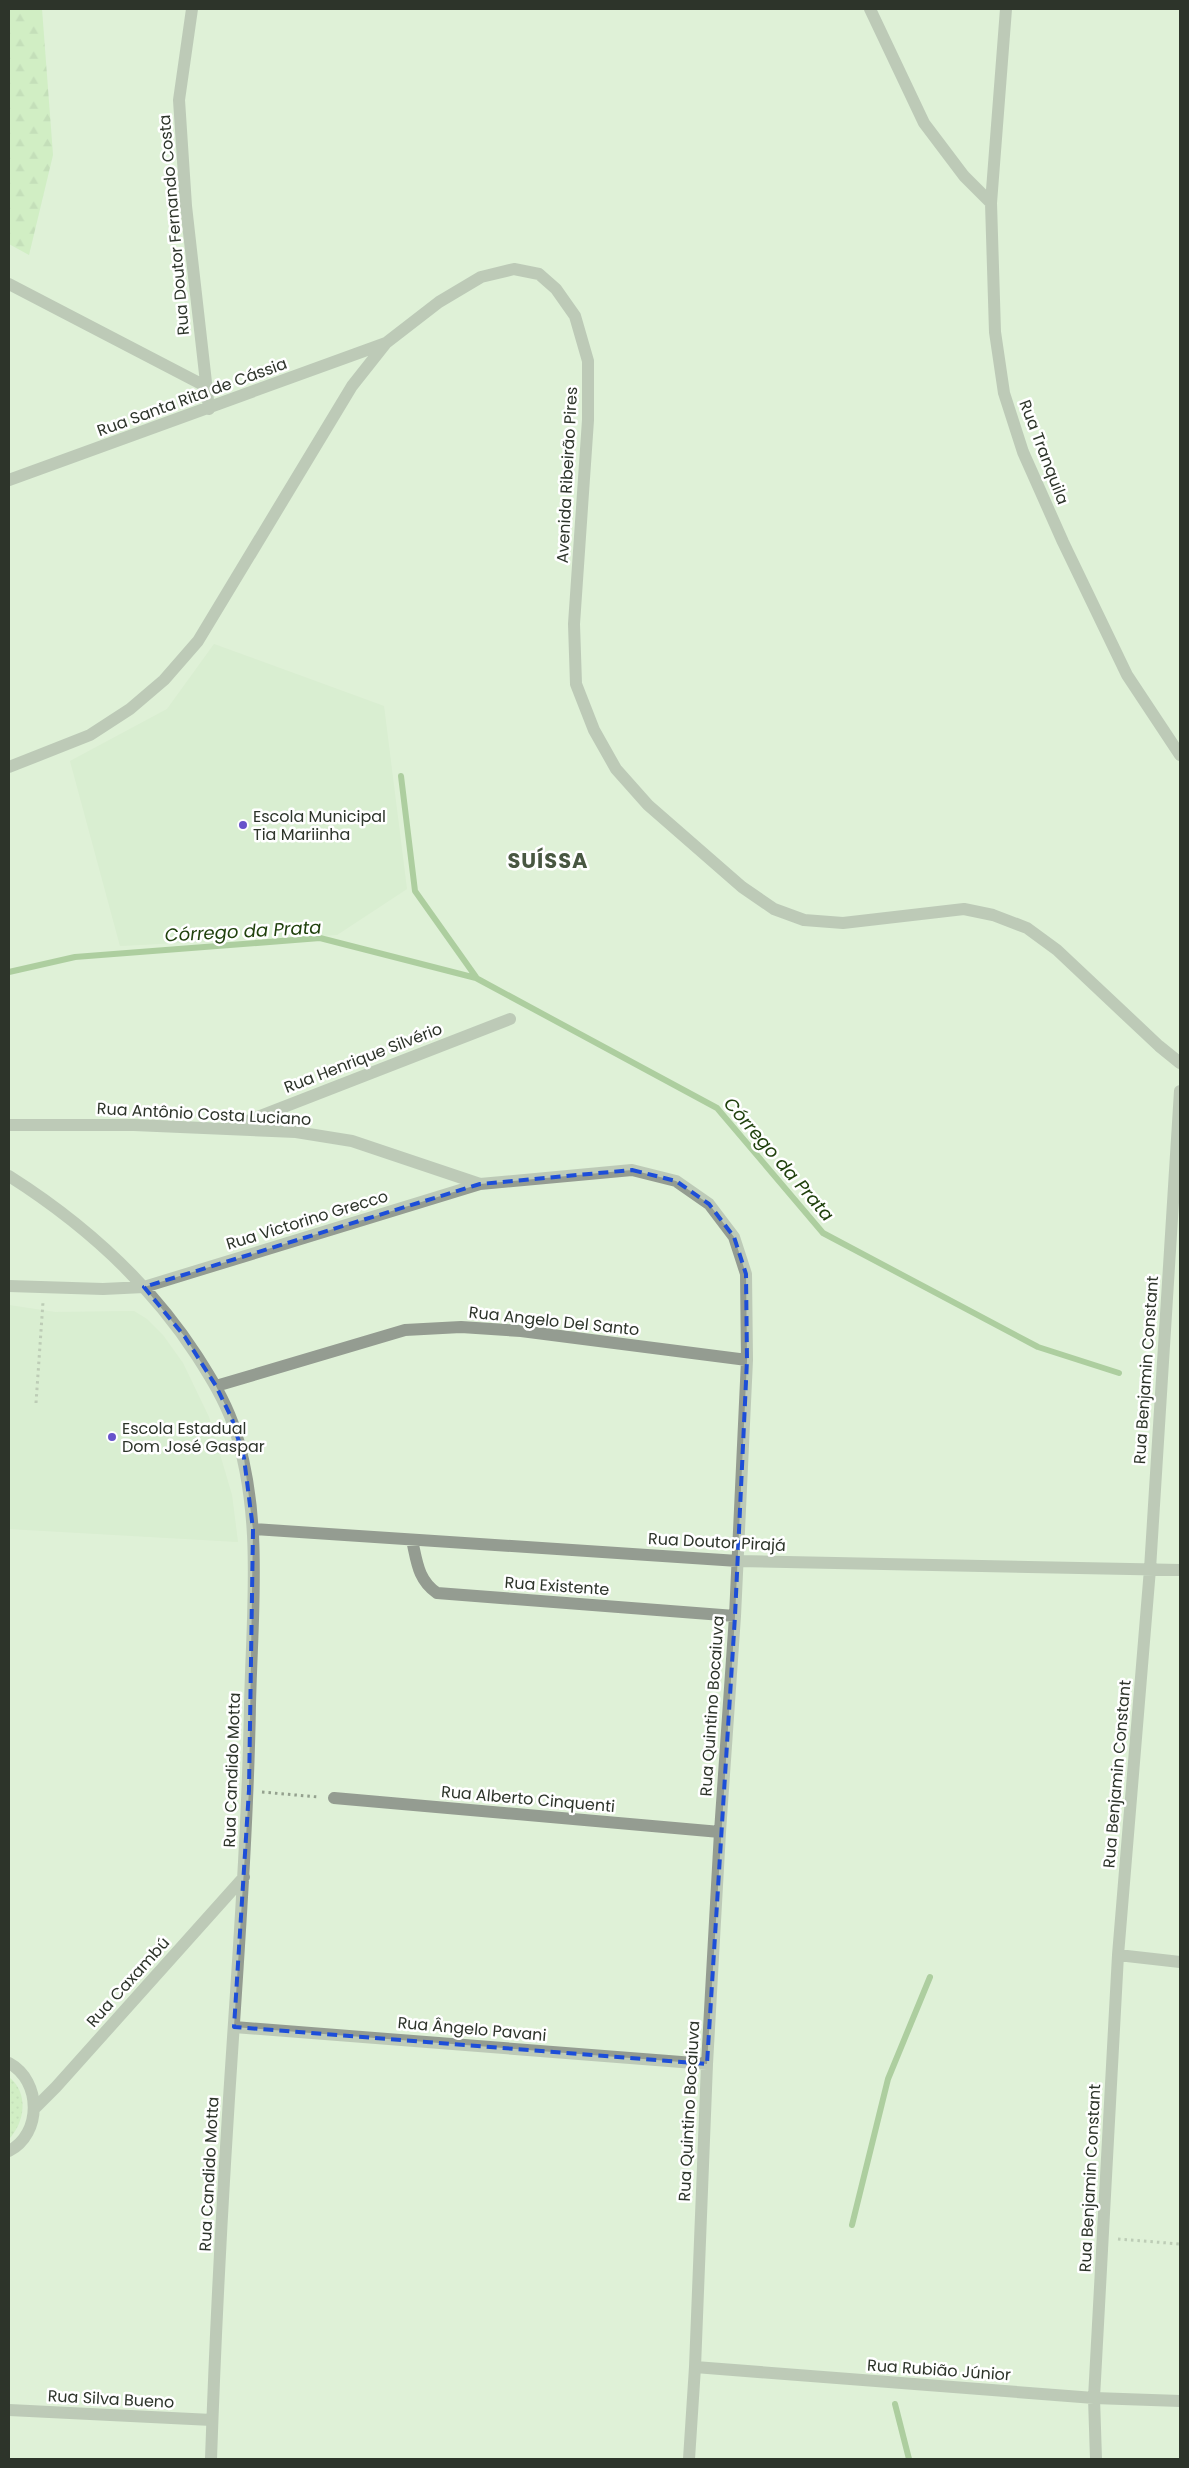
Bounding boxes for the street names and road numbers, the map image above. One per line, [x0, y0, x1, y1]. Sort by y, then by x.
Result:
street label: Rua Doutor Fernando Costa [153, 114, 195, 336]
street label: Rua Santa Rita de Cássia [94, 352, 290, 442]
street label: Avenida Ribeirão Pires [551, 386, 583, 564]
street label: Rua Tranquila [1013, 396, 1075, 508]
street label: Rua Henrique Silvério [281, 1017, 445, 1099]
street label: Rua Antônio Costa Luciano [96, 1097, 312, 1131]
street label: Rua Victorino Grecco [223, 1184, 391, 1256]
street label: Rua Benjamin Constant [1128, 1275, 1164, 1465]
street label: Rua Angelo Del Santo [468, 1301, 640, 1341]
street label: Rua Doutor Pirajá [648, 1527, 786, 1557]
street label: Rua Existente [504, 1571, 610, 1601]
street label: Rua Quintino Bocaiuva [694, 1615, 730, 1797]
street label: Rua Benjamin Constant [1097, 1679, 1137, 1869]
street label: Rua Candido Motta [218, 1692, 246, 1848]
street label: Rua Alberto Cinquenti [440, 1780, 616, 1818]
street label: Rua Caxambú [81, 1932, 175, 2032]
street label: Rua Ângelo Pavani [397, 2011, 547, 2047]
street label: Rua Quintino Bocaiuva [673, 2020, 705, 2202]
street label: Rua Benjamin Constant [1074, 2083, 1106, 2273]
street label: Rua Candido Motta [193, 2096, 225, 2252]
street label: Rua Rubião Júnior [866, 2353, 1012, 2387]
street label: Rua Silva Bueno [47, 2384, 175, 2414]

